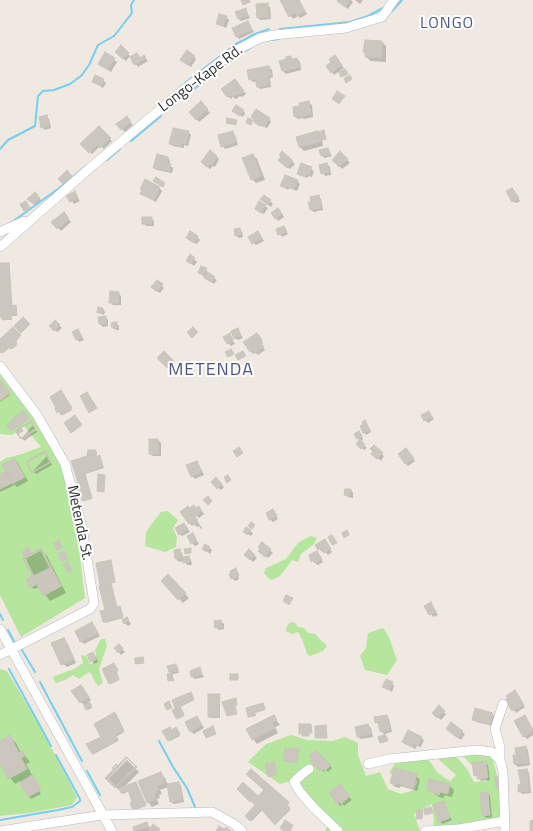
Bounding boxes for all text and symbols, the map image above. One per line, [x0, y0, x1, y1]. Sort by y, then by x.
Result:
district label: LONGO [419, 14, 475, 34]
street label: Longo-Kape Rd. [155, 42, 247, 116]
district label: METENDA [167, 360, 255, 382]
street label: Metenda St. [62, 484, 96, 562]

